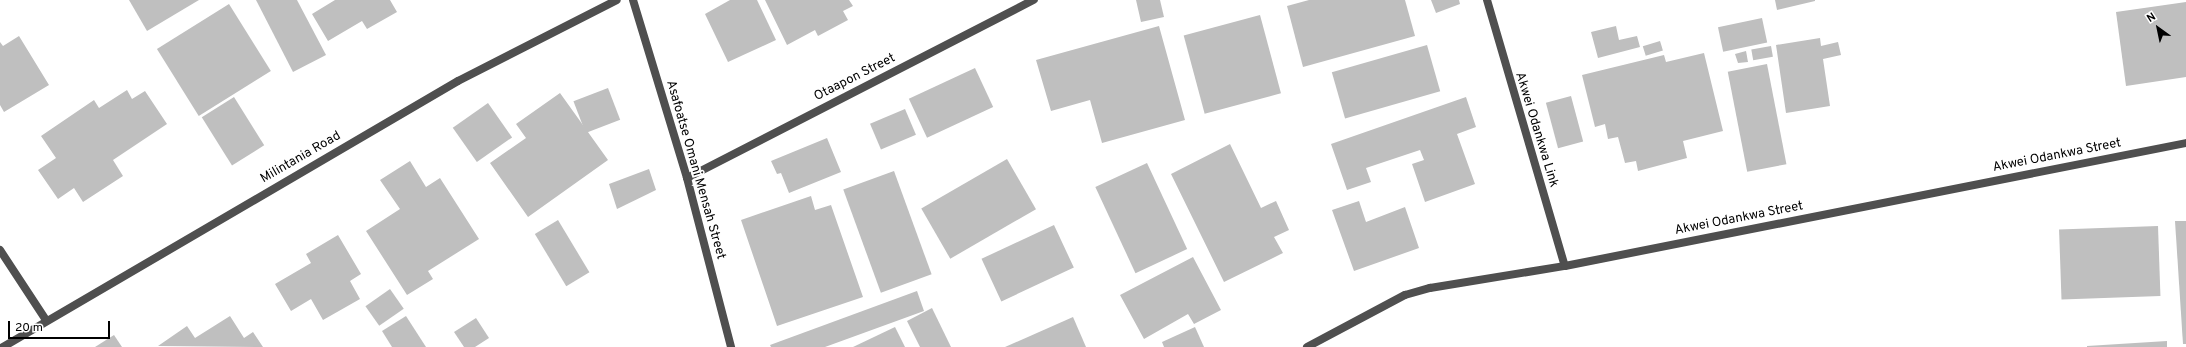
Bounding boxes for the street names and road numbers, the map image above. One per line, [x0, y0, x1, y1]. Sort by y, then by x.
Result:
street label: Otaapon Street [812, 51, 898, 105]
street label: Akwei Odankwa Link [1511, 71, 1561, 189]
street label: Asafoatse Omani Mensah Street [662, 79, 728, 261]
street label: Milintania Road [258, 129, 344, 187]
street label: Akwei Odankwa Street [1991, 136, 2123, 176]
street label: Akwei Odankwa Street [1673, 199, 1805, 239]

